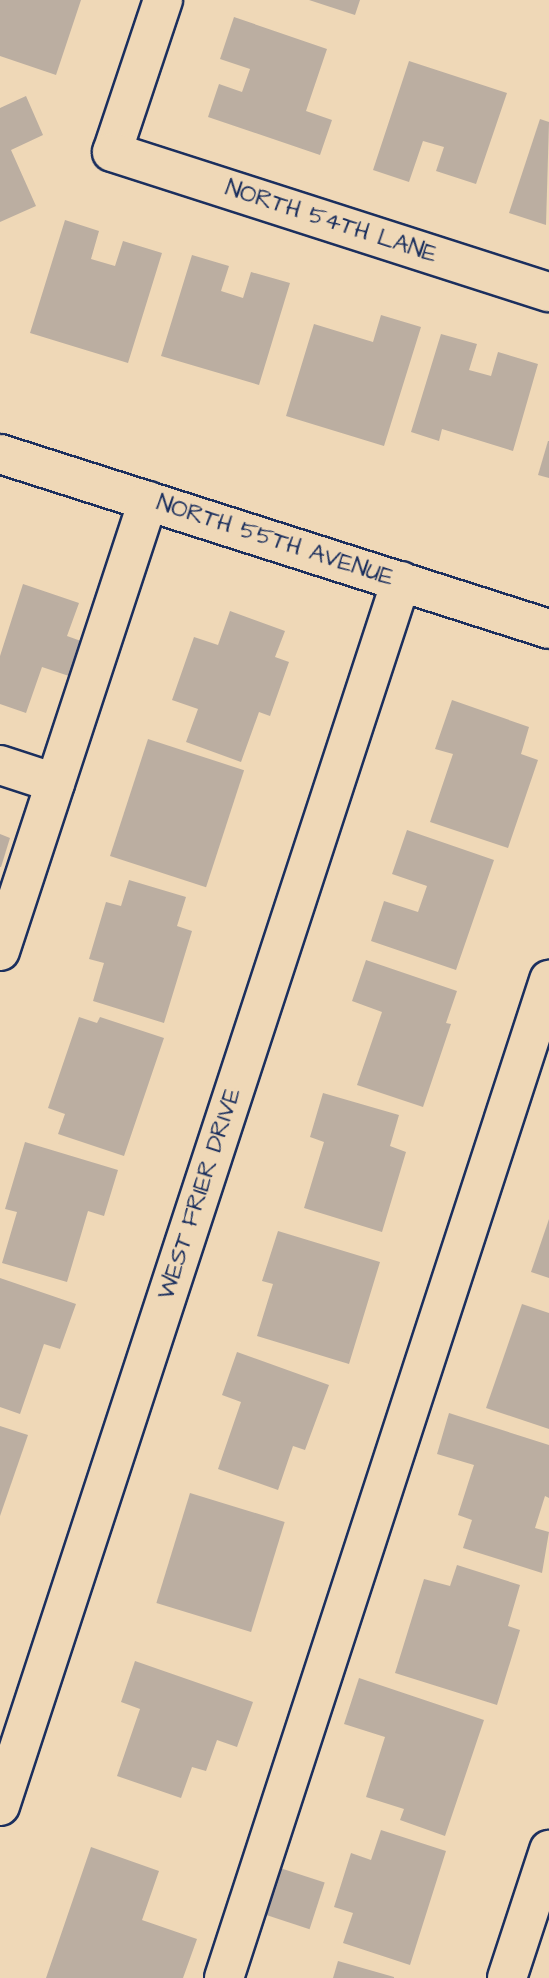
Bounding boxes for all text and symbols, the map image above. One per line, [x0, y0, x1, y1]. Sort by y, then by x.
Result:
street label: NORTH 54TH LANE [221, 174, 441, 270]
street label: NORTH 55TH AVENUE [153, 489, 397, 593]
street label: WEST FRIER DRIVE [152, 1085, 248, 1303]

